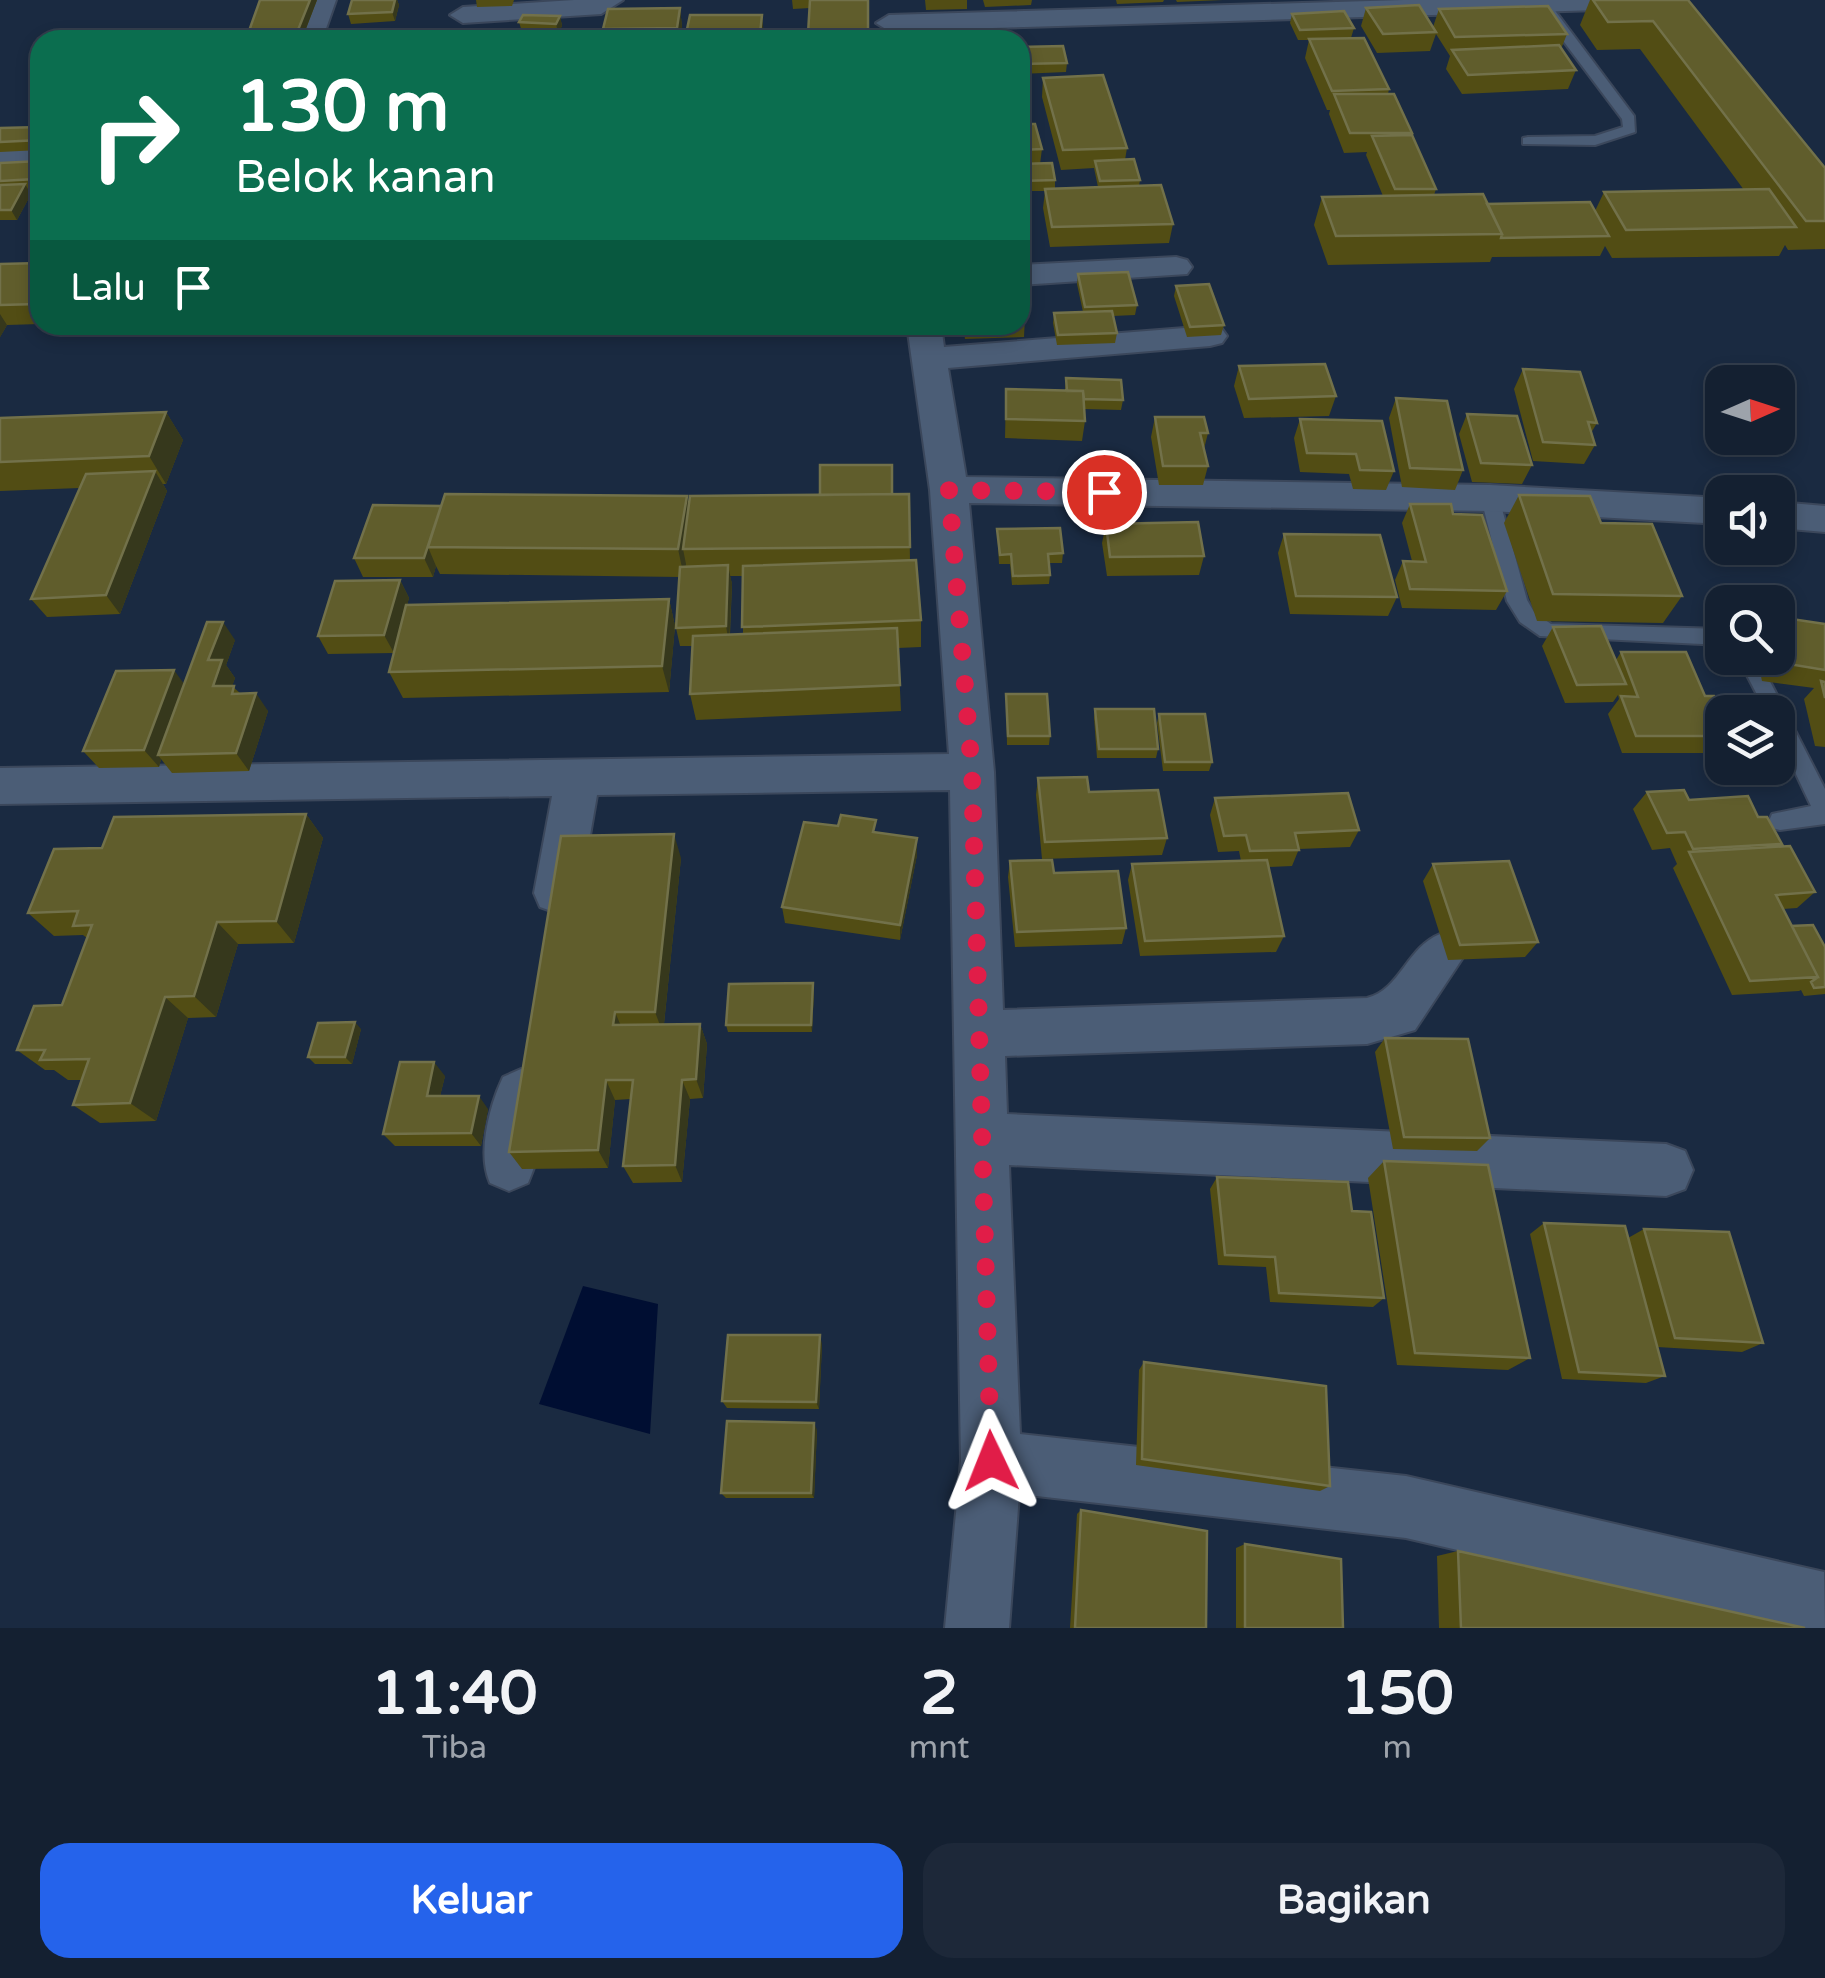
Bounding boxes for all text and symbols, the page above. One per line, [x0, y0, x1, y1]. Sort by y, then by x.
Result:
text: 130 m [235, 66, 449, 150]
icon: right [70, 70, 200, 200]
text: Belok kanan [235, 151, 496, 205]
icon: arrive [166, 260, 221, 315]
text: Lalu [70, 265, 146, 311]
north arrow [1705, 365, 1795, 455]
map controls [1705, 365, 1795, 785]
pin [1062, 450, 1147, 535]
icon: arrive [1077, 465, 1132, 520]
button: sound [1705, 475, 1795, 565]
button: search [1705, 585, 1795, 675]
button: layers [1705, 695, 1795, 785]
position arrow [939, 1409, 1043, 1513]
text: 11:40 [371, 1658, 538, 1730]
text: 2 [920, 1658, 958, 1730]
text: 150 [1341, 1658, 1454, 1730]
text: Tiba [422, 1729, 487, 1767]
text: mnt [909, 1729, 969, 1767]
text: m [1383, 1729, 1412, 1767]
button: Keluar [40, 1843, 903, 1958]
button: Bagikan [923, 1843, 1785, 1958]

